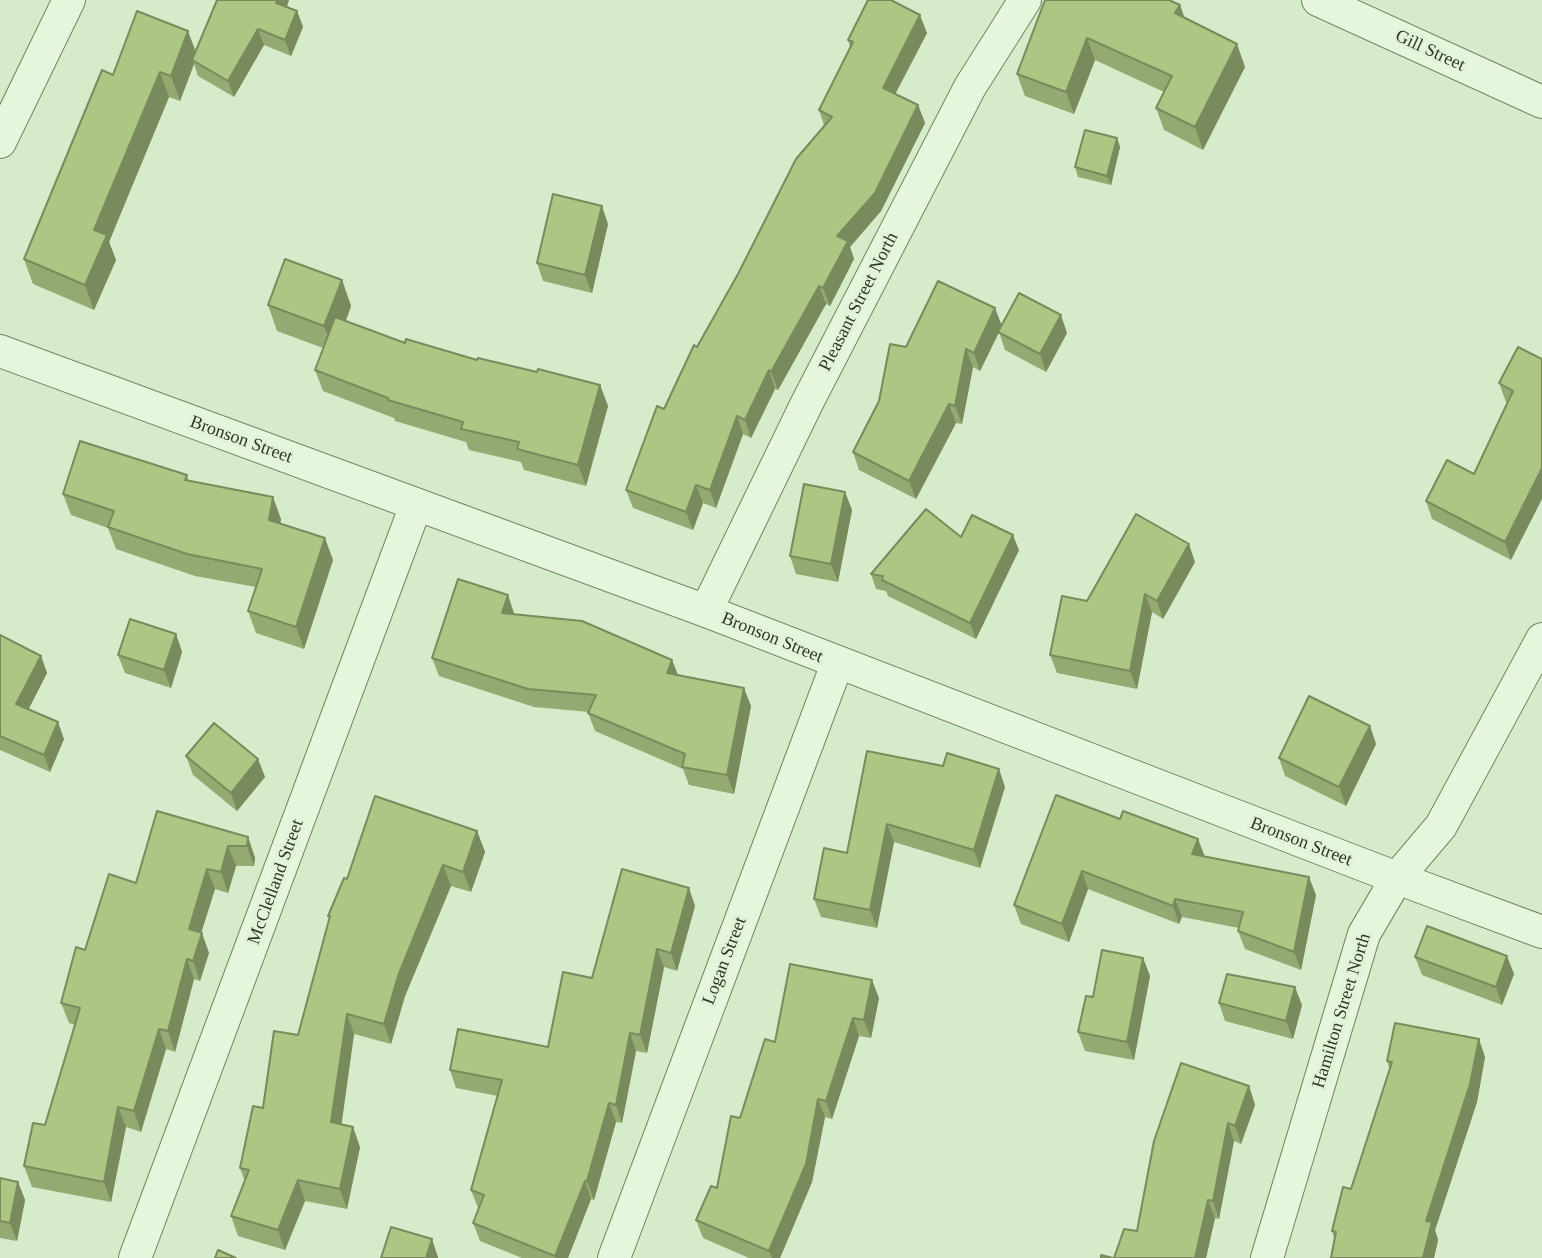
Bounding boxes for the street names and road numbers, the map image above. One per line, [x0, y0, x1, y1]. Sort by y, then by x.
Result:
street label: Gill Street [1392, 25, 1468, 77]
street label: Pleasant Street North [815, 229, 903, 375]
street label: Bronson Street [187, 411, 295, 469]
street label: Bronson Street [718, 608, 826, 668]
street label: Bronson Street [1247, 813, 1355, 871]
street label: McClelland Street [243, 817, 309, 947]
street label: Logan Street [698, 914, 752, 1008]
street label: Hamilton Street North [1308, 931, 1376, 1091]

